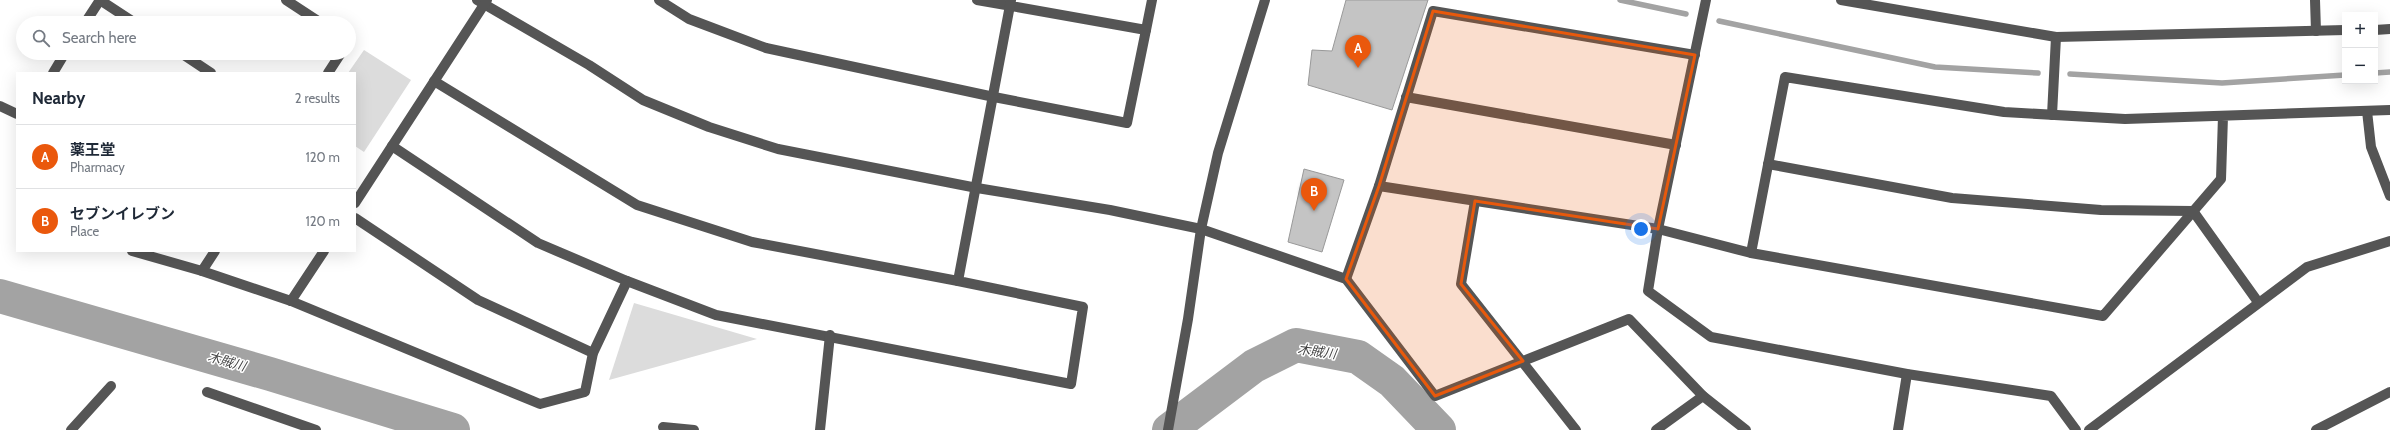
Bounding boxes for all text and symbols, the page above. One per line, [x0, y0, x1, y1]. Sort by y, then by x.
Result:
map controls [2342, 12, 2378, 84]
button: + [2342, 12, 2378, 48]
search box [16, 16, 356, 60]
icon: search [30, 27, 52, 49]
text: Search here [62, 29, 137, 47]
pin: A [1345, 35, 1371, 68]
button: − [2342, 48, 2378, 84]
text: Nearby [32, 88, 85, 108]
text: 2 results [295, 90, 340, 106]
text: 薬王堂 [70, 141, 115, 159]
text: A [41, 149, 49, 165]
text: 120 m [306, 149, 340, 165]
text: Pharmacy [70, 159, 125, 175]
pin: B [1301, 178, 1327, 211]
text: セブンイレブン [70, 205, 175, 223]
text: B [41, 213, 49, 229]
text: 120 m [306, 213, 340, 229]
your location [1631, 219, 1651, 239]
text: Place [70, 223, 99, 239]
water label: 木賊川 [1297, 340, 1339, 362]
water label: 木賊川 [206, 348, 250, 375]

